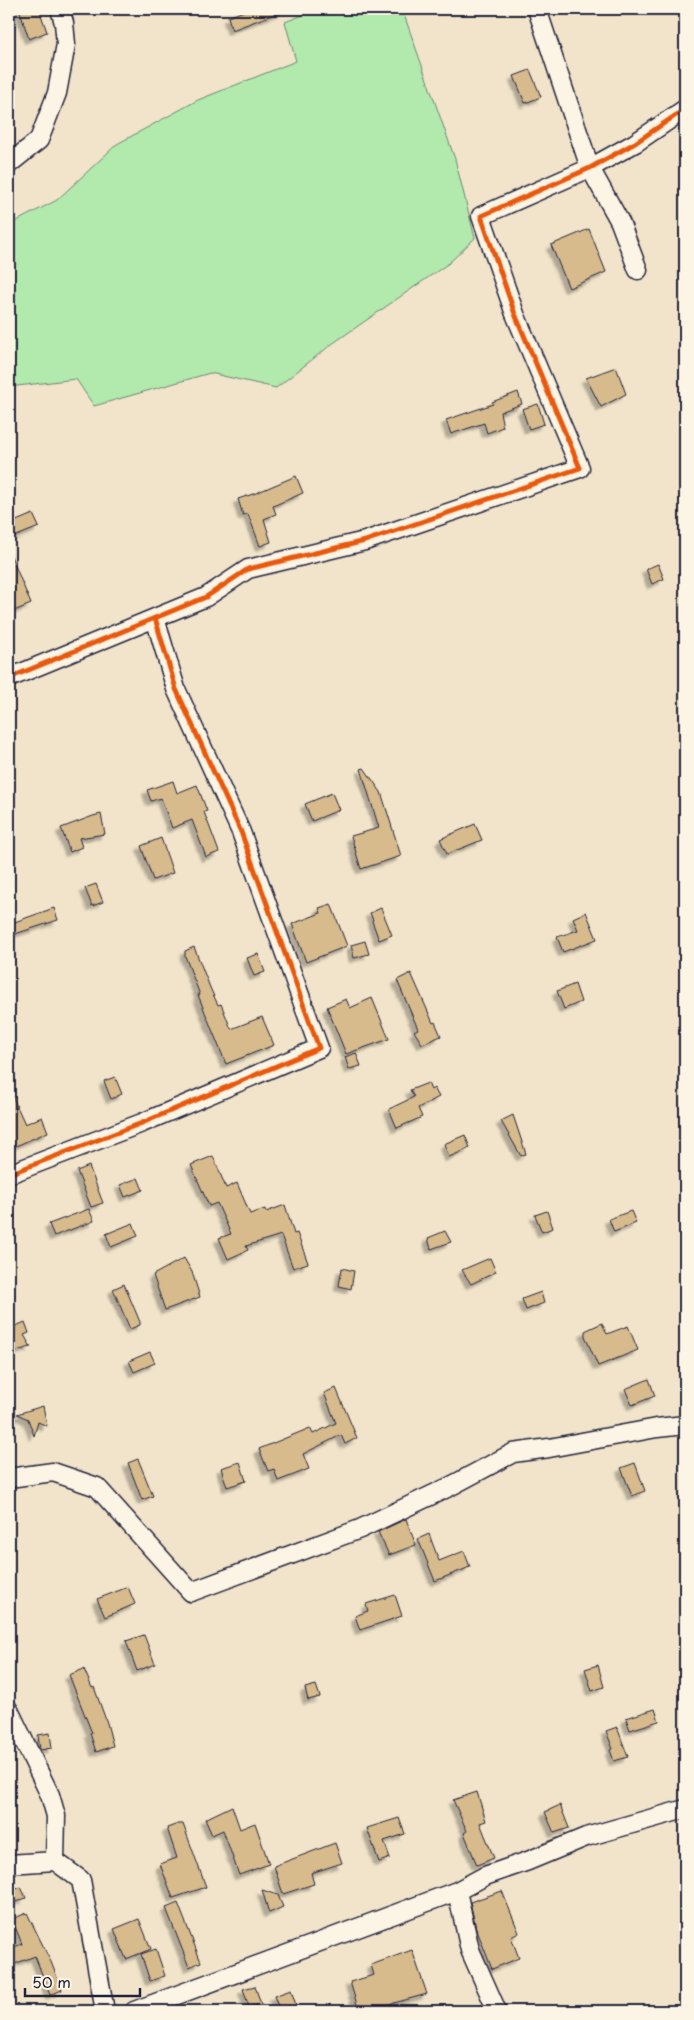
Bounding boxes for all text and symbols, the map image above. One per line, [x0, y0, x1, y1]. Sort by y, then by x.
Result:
scale bar [25, 1965, 140, 1997]
text: 50 m [32, 1970, 71, 1993]

